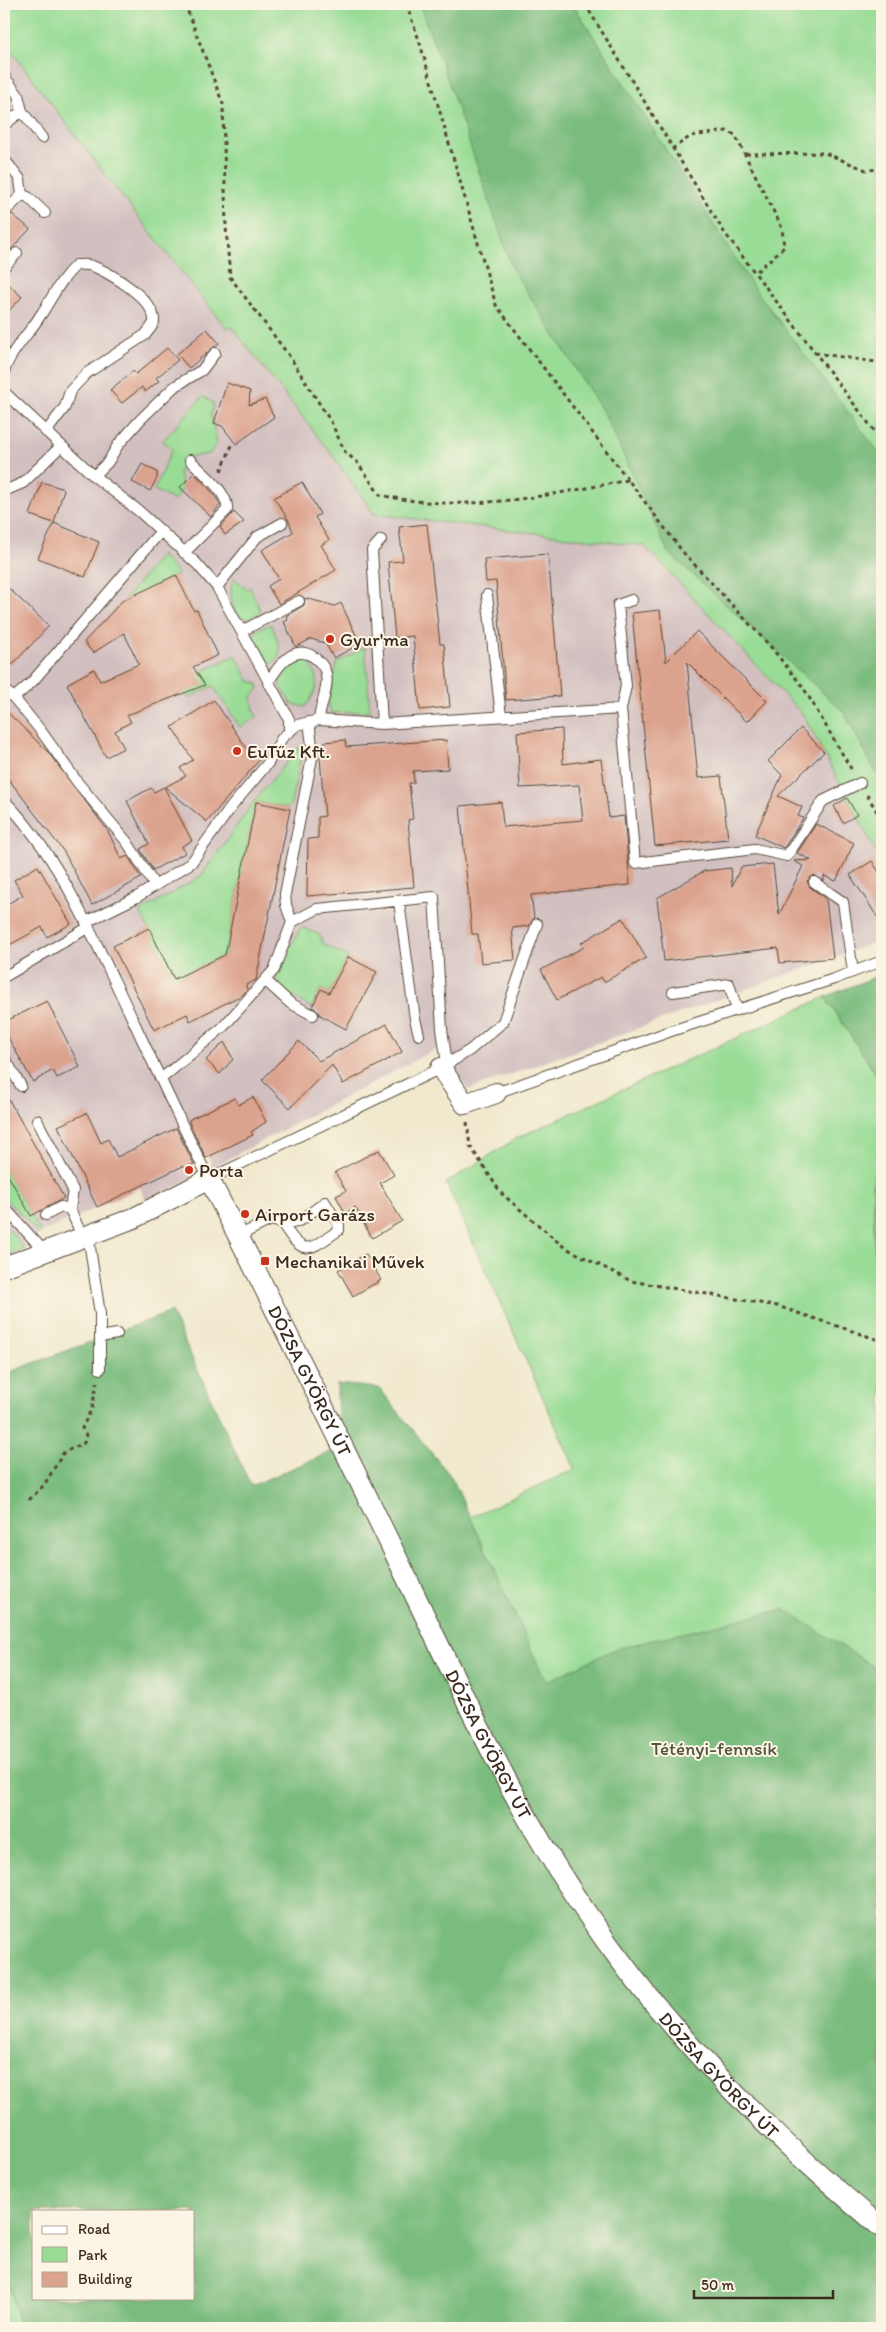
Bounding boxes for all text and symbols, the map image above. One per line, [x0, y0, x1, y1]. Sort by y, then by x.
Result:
place label: Gyur'ma [340, 628, 409, 651]
marker: Gyur'ma [324, 633, 336, 645]
place label: EuTűz Kft. [247, 740, 330, 763]
marker: EuTűz Kft. [231, 745, 243, 757]
place label: Porta [199, 1159, 243, 1182]
marker: Porta [183, 1164, 195, 1176]
place label: Airport Garázs [255, 1203, 375, 1226]
marker: Airport Garázs [239, 1208, 251, 1220]
place label: Mechanikai Művek [275, 1250, 425, 1273]
marker: Mechanikai Művek [259, 1255, 271, 1267]
street label: DÓZSA GYÖRGY ÚT [263, 1301, 357, 1460]
street label: DÓZSA GYÖRGY ÚT [441, 1665, 537, 1823]
park label: Tétényi-fennsík [651, 1737, 777, 1760]
street label: DÓZSA GYÖRGY ÚT [654, 2007, 785, 2143]
legend [32, 2210, 195, 2300]
text: Road [78, 2220, 111, 2238]
text: Park [78, 2246, 108, 2264]
scale bar [694, 2267, 832, 2299]
text: Building [78, 2270, 132, 2288]
text: 50 m [701, 2276, 734, 2294]

